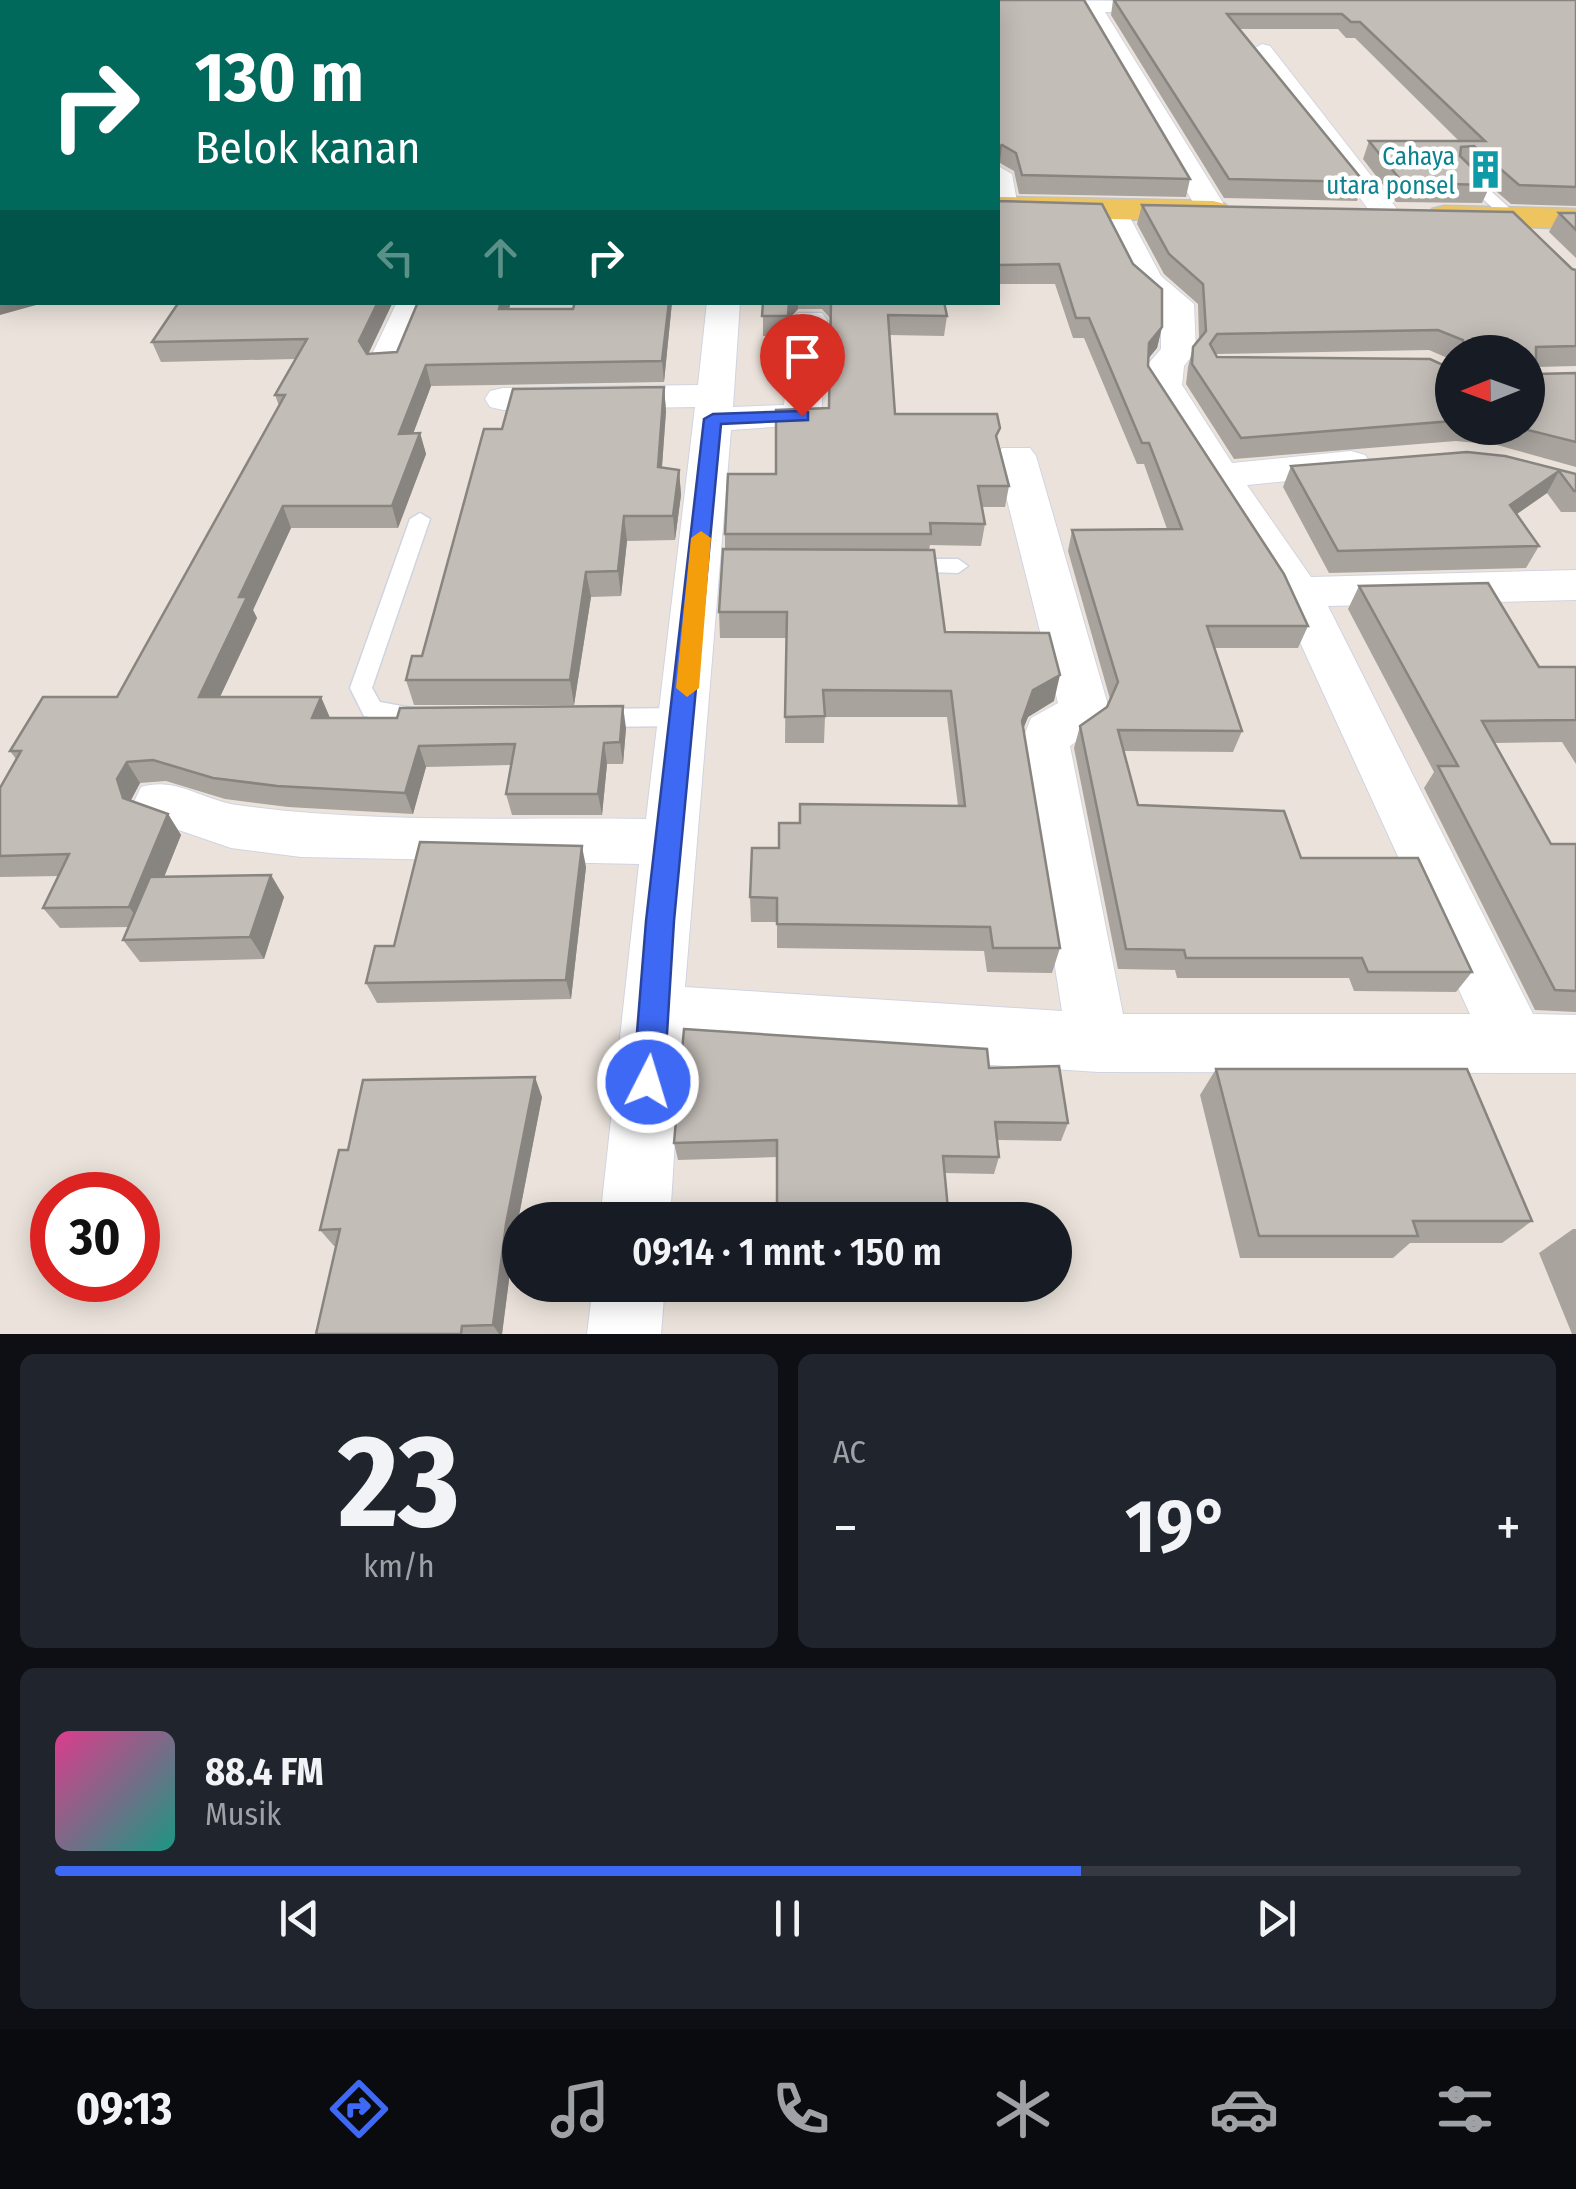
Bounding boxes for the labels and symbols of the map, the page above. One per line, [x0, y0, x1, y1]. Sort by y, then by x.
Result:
place label: Cahaya utara ponsel [1326, 142, 1455, 201]
building icon: Cahaya utara ponsel [1464, 149, 1506, 191]
pin [760, 314, 845, 417]
north arrow [1435, 335, 1545, 445]
position arrow [596, 1030, 700, 1134]
speed limit sign: 30 [30, 1172, 160, 1302]

